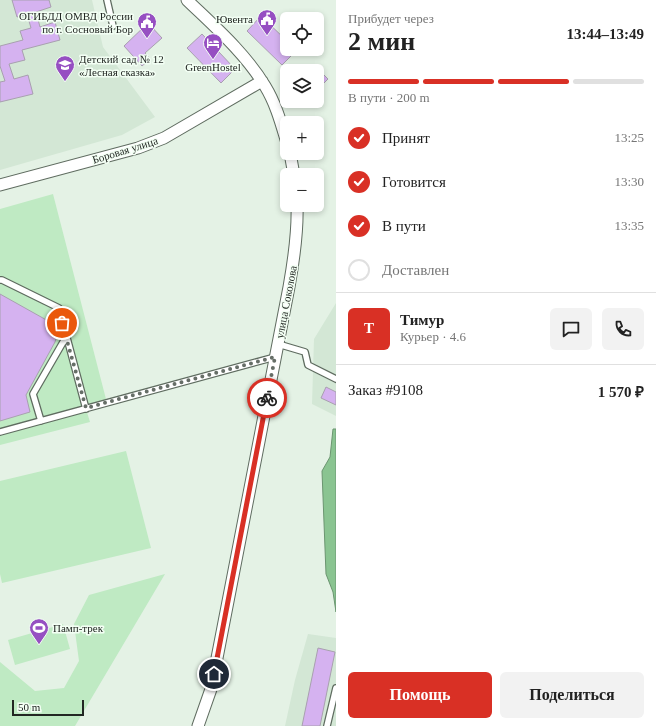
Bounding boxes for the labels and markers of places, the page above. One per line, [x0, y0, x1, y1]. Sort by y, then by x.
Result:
public building icon: Ювента [256, 8, 278, 36]
place label: ОГИБДД ОМВД России по г. Сосновый Бор [19, 10, 133, 35]
public building icon: ОГИБДД ОМВД России по г. Сосновый Бор [136, 11, 158, 39]
place label: Ювента [216, 13, 253, 25]
hotel icon: GreenHostel [202, 32, 224, 60]
place label: Детский сад № 12 «Лесная сказка» [79, 53, 164, 78]
school or university icon: Детский сад № 12 «Лесная сказка» [54, 54, 76, 82]
place label: GreenHostel [185, 61, 241, 73]
pin [45, 306, 79, 340]
sports icon: Памп-трек [28, 617, 50, 645]
place label: Памп-трек [53, 622, 104, 634]
pin [197, 657, 231, 691]

